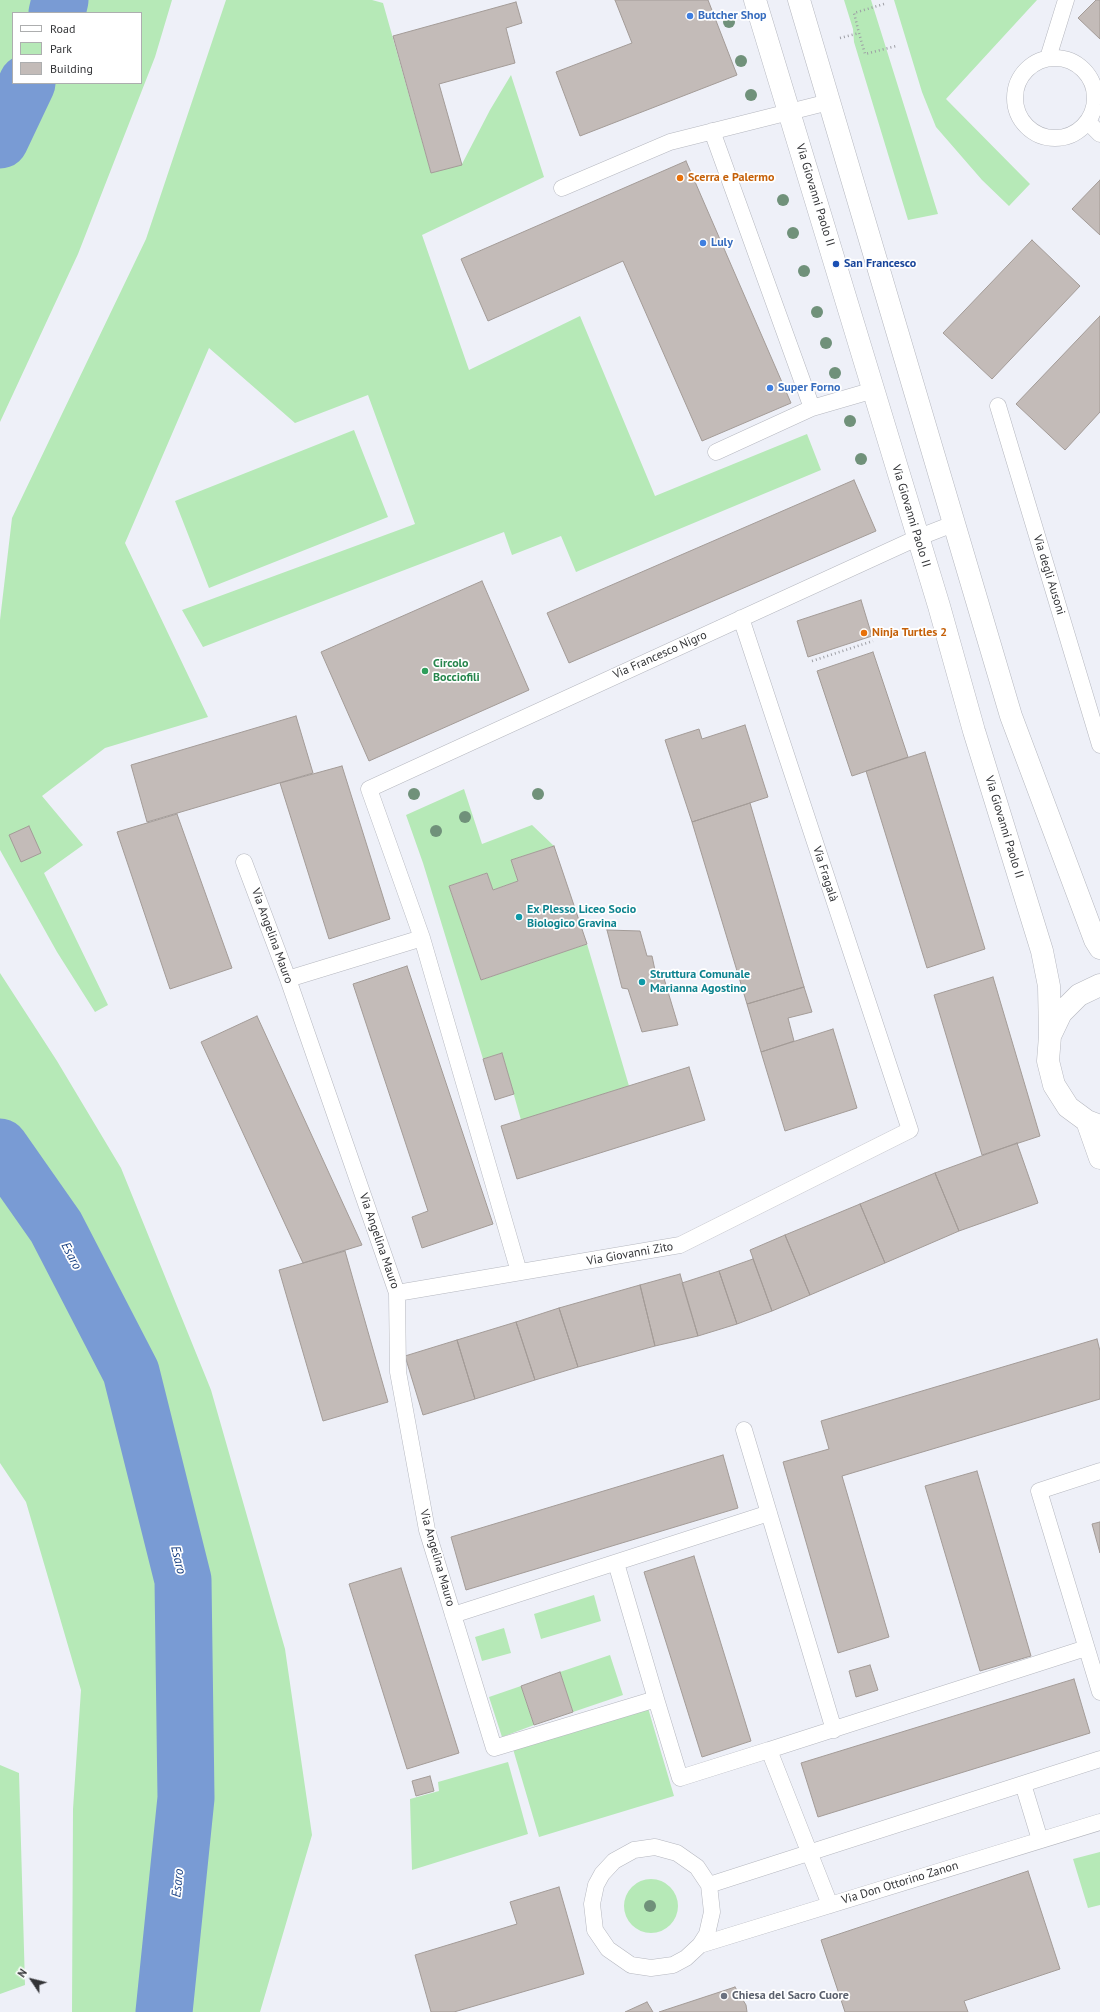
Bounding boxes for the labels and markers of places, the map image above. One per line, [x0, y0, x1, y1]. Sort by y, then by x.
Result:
place label: Butcher Shop [698, 9, 767, 23]
marker: Butcher Shop [685, 11, 695, 21]
place label: Scerra e Palermo [688, 171, 774, 185]
marker: Scerra e Palermo [675, 173, 685, 183]
place label: Luly [711, 236, 733, 250]
marker: Luly [698, 238, 708, 248]
place label: San Francesco [844, 257, 916, 271]
marker: San Francesco [831, 259, 841, 269]
place label: Super Forno [778, 381, 840, 395]
marker: Super Forno [765, 383, 775, 393]
place label: Ninja Turtles 2 [872, 626, 947, 640]
marker: Ninja Turtles 2 [859, 628, 869, 638]
place label: Circolo Bocciofili [433, 657, 480, 685]
marker: Circolo Bocciofili [420, 666, 430, 676]
place label: Ex Plesso Liceo Socio Biologico Gravina [527, 903, 636, 931]
marker: Ex Plesso Liceo Socio Biologico Gravina [514, 912, 524, 922]
place label: Struttura Comunale Marianna Agostino [650, 968, 750, 996]
marker: Struttura Comunale Marianna Agostino [637, 977, 647, 987]
place label: Chiesa del Sacro Cuore [732, 1989, 849, 2003]
marker: Chiesa del Sacro Cuore [719, 1991, 729, 2001]

